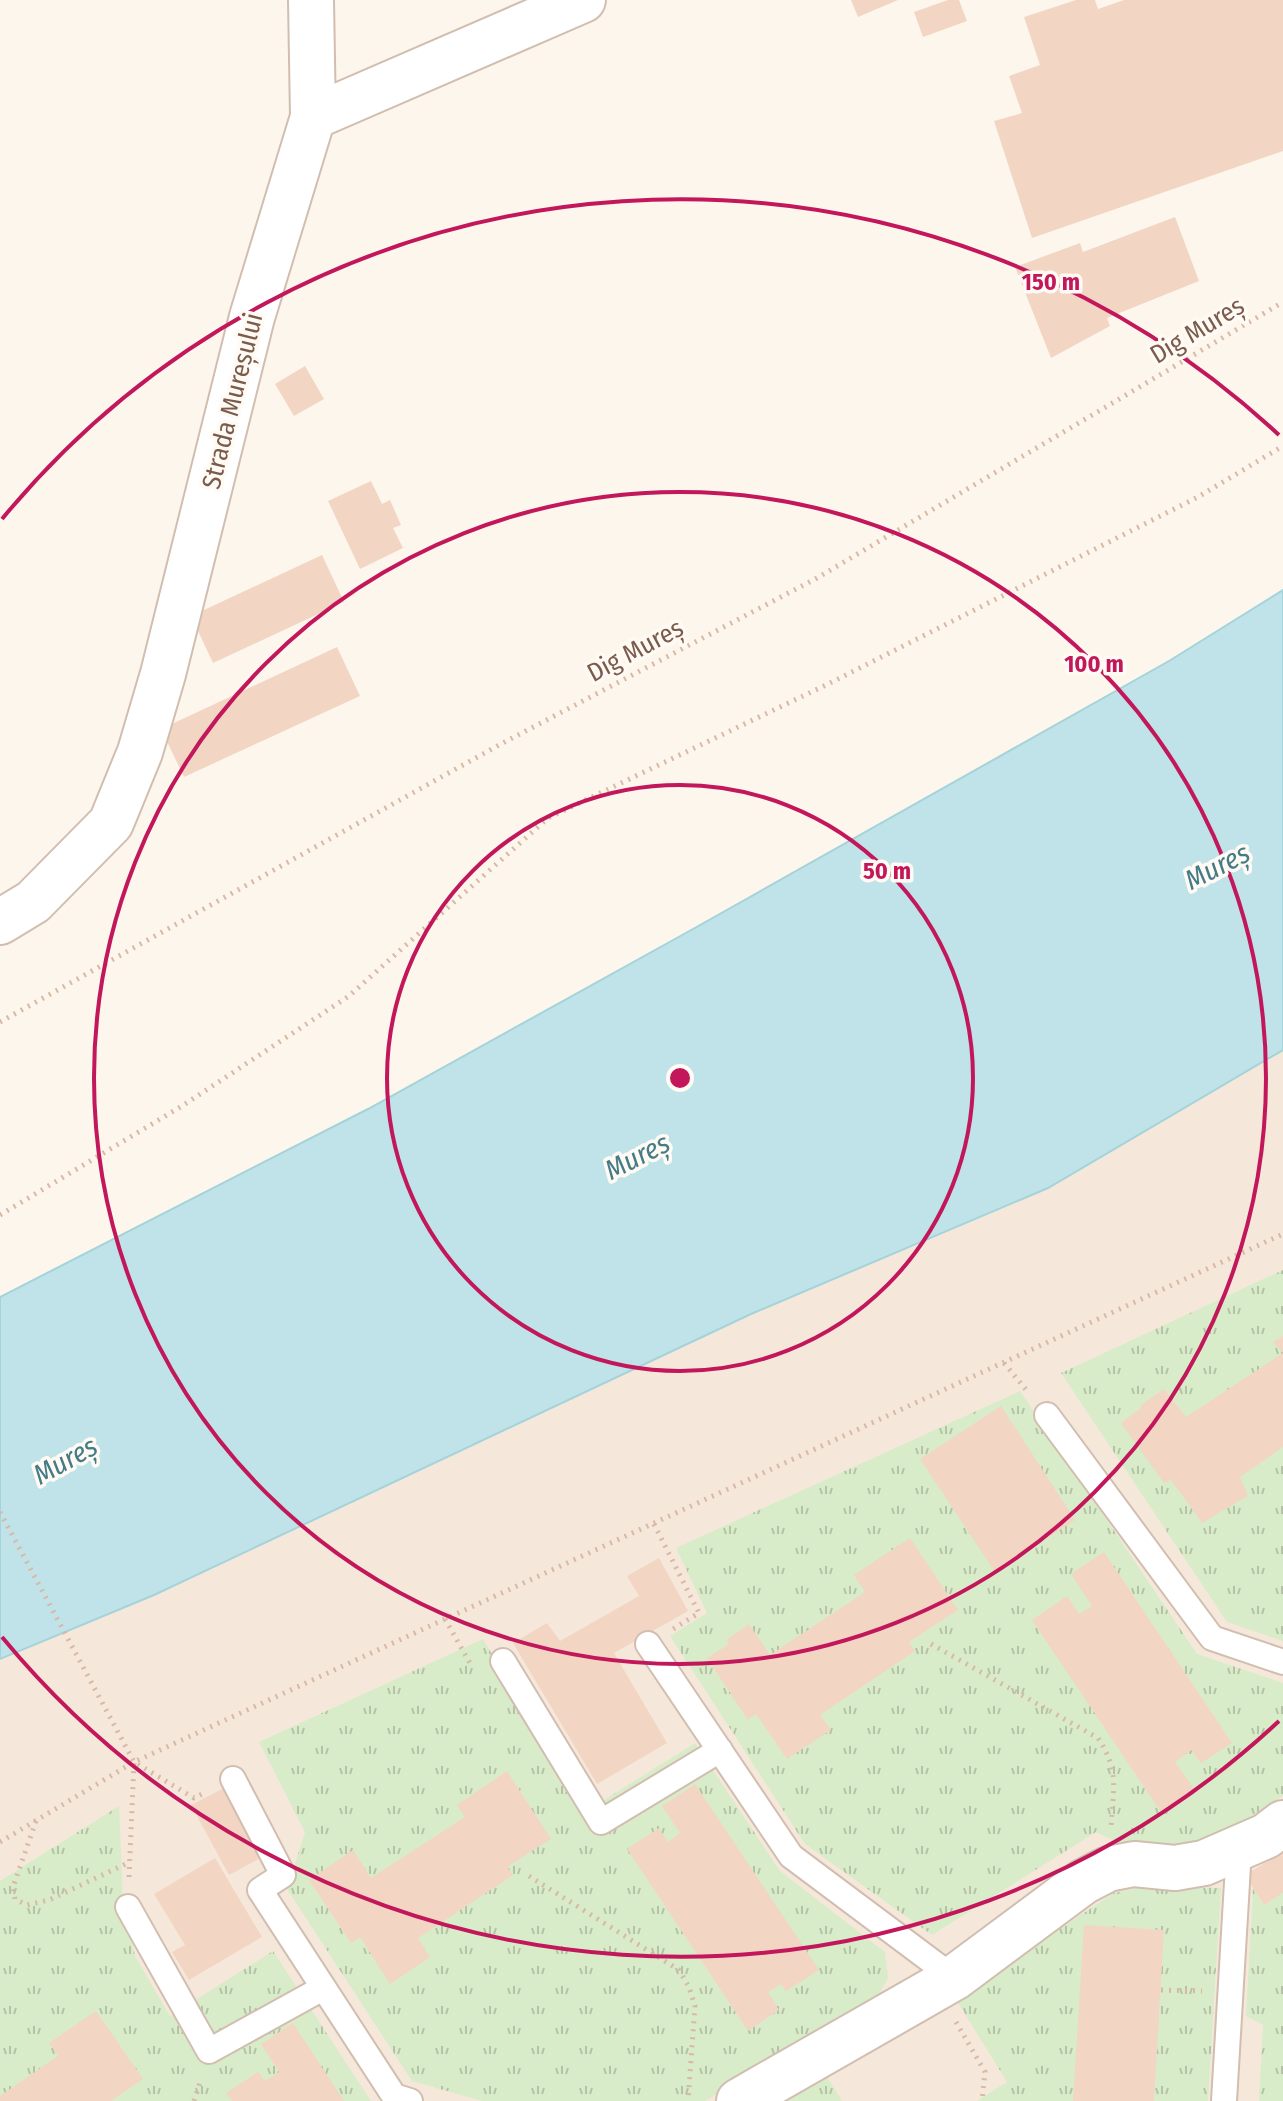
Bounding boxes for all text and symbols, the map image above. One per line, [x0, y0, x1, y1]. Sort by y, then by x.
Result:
text: 150 m [1022, 268, 1080, 296]
street label: Dig Mureș [1145, 290, 1250, 371]
street label: Strada Mureșului [196, 310, 270, 493]
street label: Dig Mureș [582, 612, 689, 690]
text: 100 m [1064, 650, 1124, 678]
water label: Mureș [1179, 836, 1256, 898]
text: 50 m [863, 857, 911, 885]
centre of rings [666, 1064, 694, 1092]
water label: Mureș [599, 1126, 676, 1188]
water label: Mureș [27, 1429, 104, 1492]

